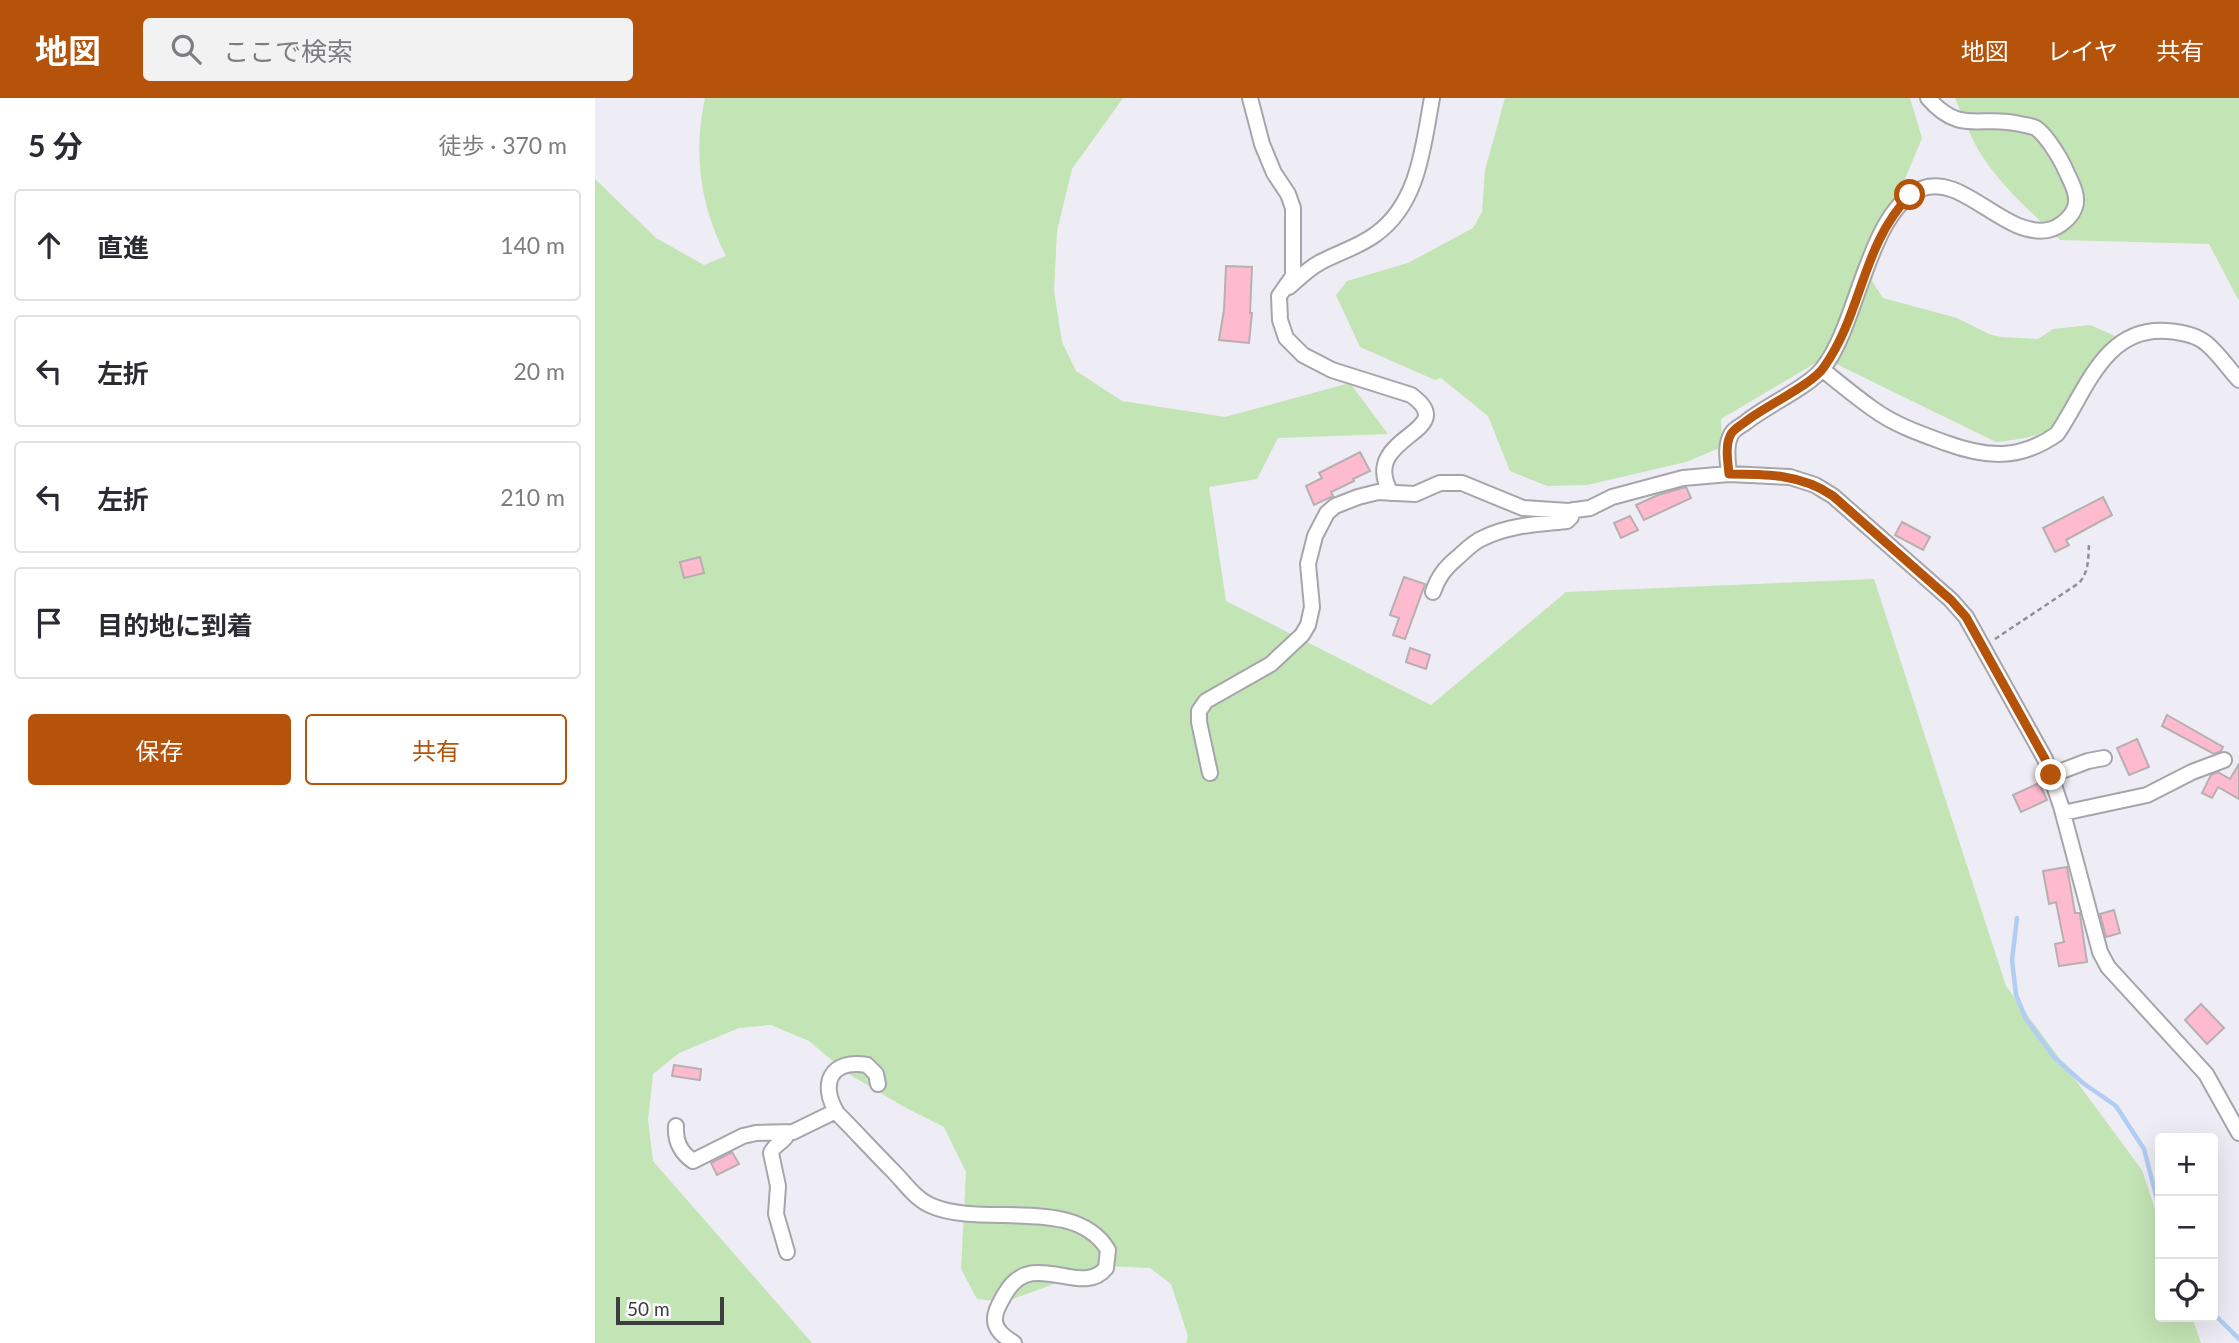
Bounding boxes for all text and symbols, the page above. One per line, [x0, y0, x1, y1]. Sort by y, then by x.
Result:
search box [143, 18, 633, 81]
text: 地図 [35, 30, 101, 70]
icon: search [167, 30, 205, 68]
text: ここで検索 [223, 35, 353, 67]
text: 地図 [1961, 36, 2009, 65]
text: レイヤ [2047, 36, 2118, 65]
text: 共有 [2156, 36, 2204, 65]
text: 5 分 [28, 127, 83, 163]
text: 徒歩 · 370 m [438, 131, 567, 159]
route start [1894, 179, 1925, 210]
icon: ahead [30, 226, 68, 264]
text: 直進 [97, 231, 149, 263]
text: 140 m [500, 231, 565, 259]
icon: left [30, 352, 68, 390]
text: 左折 [97, 357, 149, 389]
text: 20 m [514, 357, 565, 385]
icon: left [30, 478, 68, 516]
text: 左折 [97, 483, 149, 515]
text: 210 m [500, 483, 565, 511]
icon: arrive [30, 604, 68, 642]
text: 目的地に到着 [97, 609, 253, 641]
button: 保存 [28, 714, 291, 785]
button: 共有 [305, 714, 567, 785]
route end [2035, 759, 2066, 790]
map controls [2155, 1133, 2218, 1322]
button: + [2155, 1133, 2218, 1196]
button: − [2155, 1196, 2218, 1259]
button: locate [2155, 1259, 2218, 1322]
scale bar [616, 1294, 725, 1326]
text: 50 m [627, 1297, 670, 1320]

